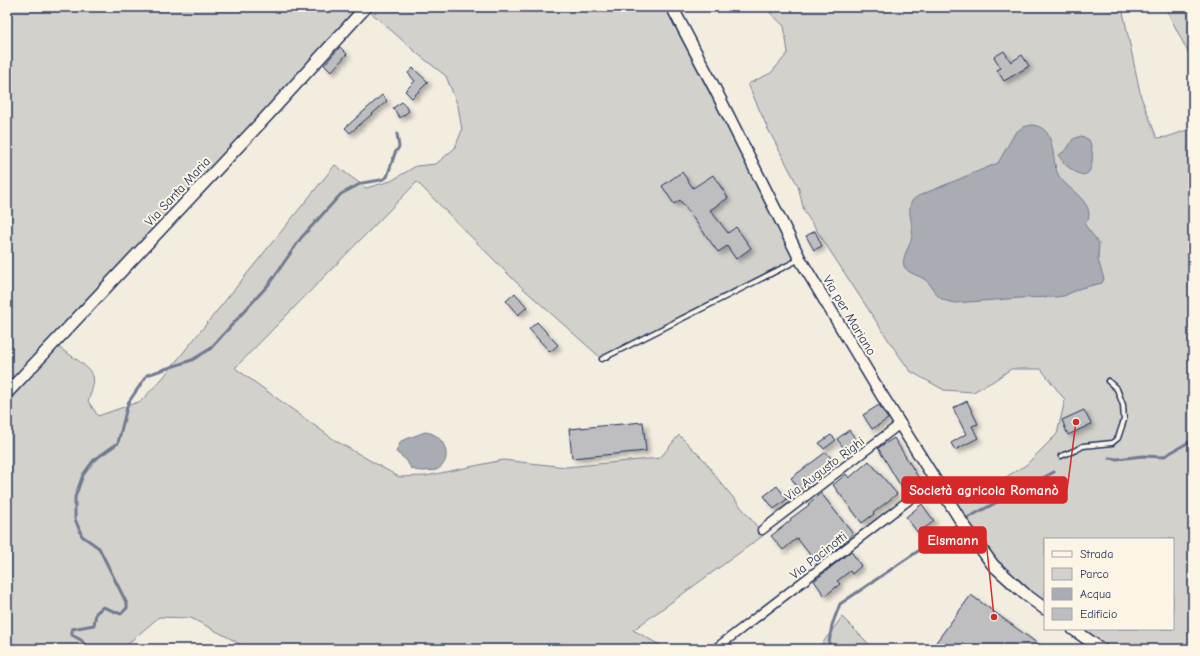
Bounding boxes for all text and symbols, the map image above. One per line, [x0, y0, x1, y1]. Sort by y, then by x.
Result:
street label: Via Santa Maria [142, 154, 213, 229]
street label: Via per Mariano [820, 273, 879, 358]
street label: Via Augusto Righi [781, 433, 867, 503]
callout: Società agricola Romanò [902, 477, 1067, 503]
text: Società agricola Romanò [909, 482, 1059, 499]
callout: Eismann [919, 527, 986, 553]
street label: Via Pacinotti [787, 529, 850, 582]
text: Eismann [927, 532, 979, 549]
legend [1044, 538, 1174, 630]
text: Strada [1080, 547, 1113, 561]
text: Parco [1080, 567, 1109, 581]
text: Acqua [1080, 587, 1111, 601]
text: Edificio [1080, 607, 1117, 621]

